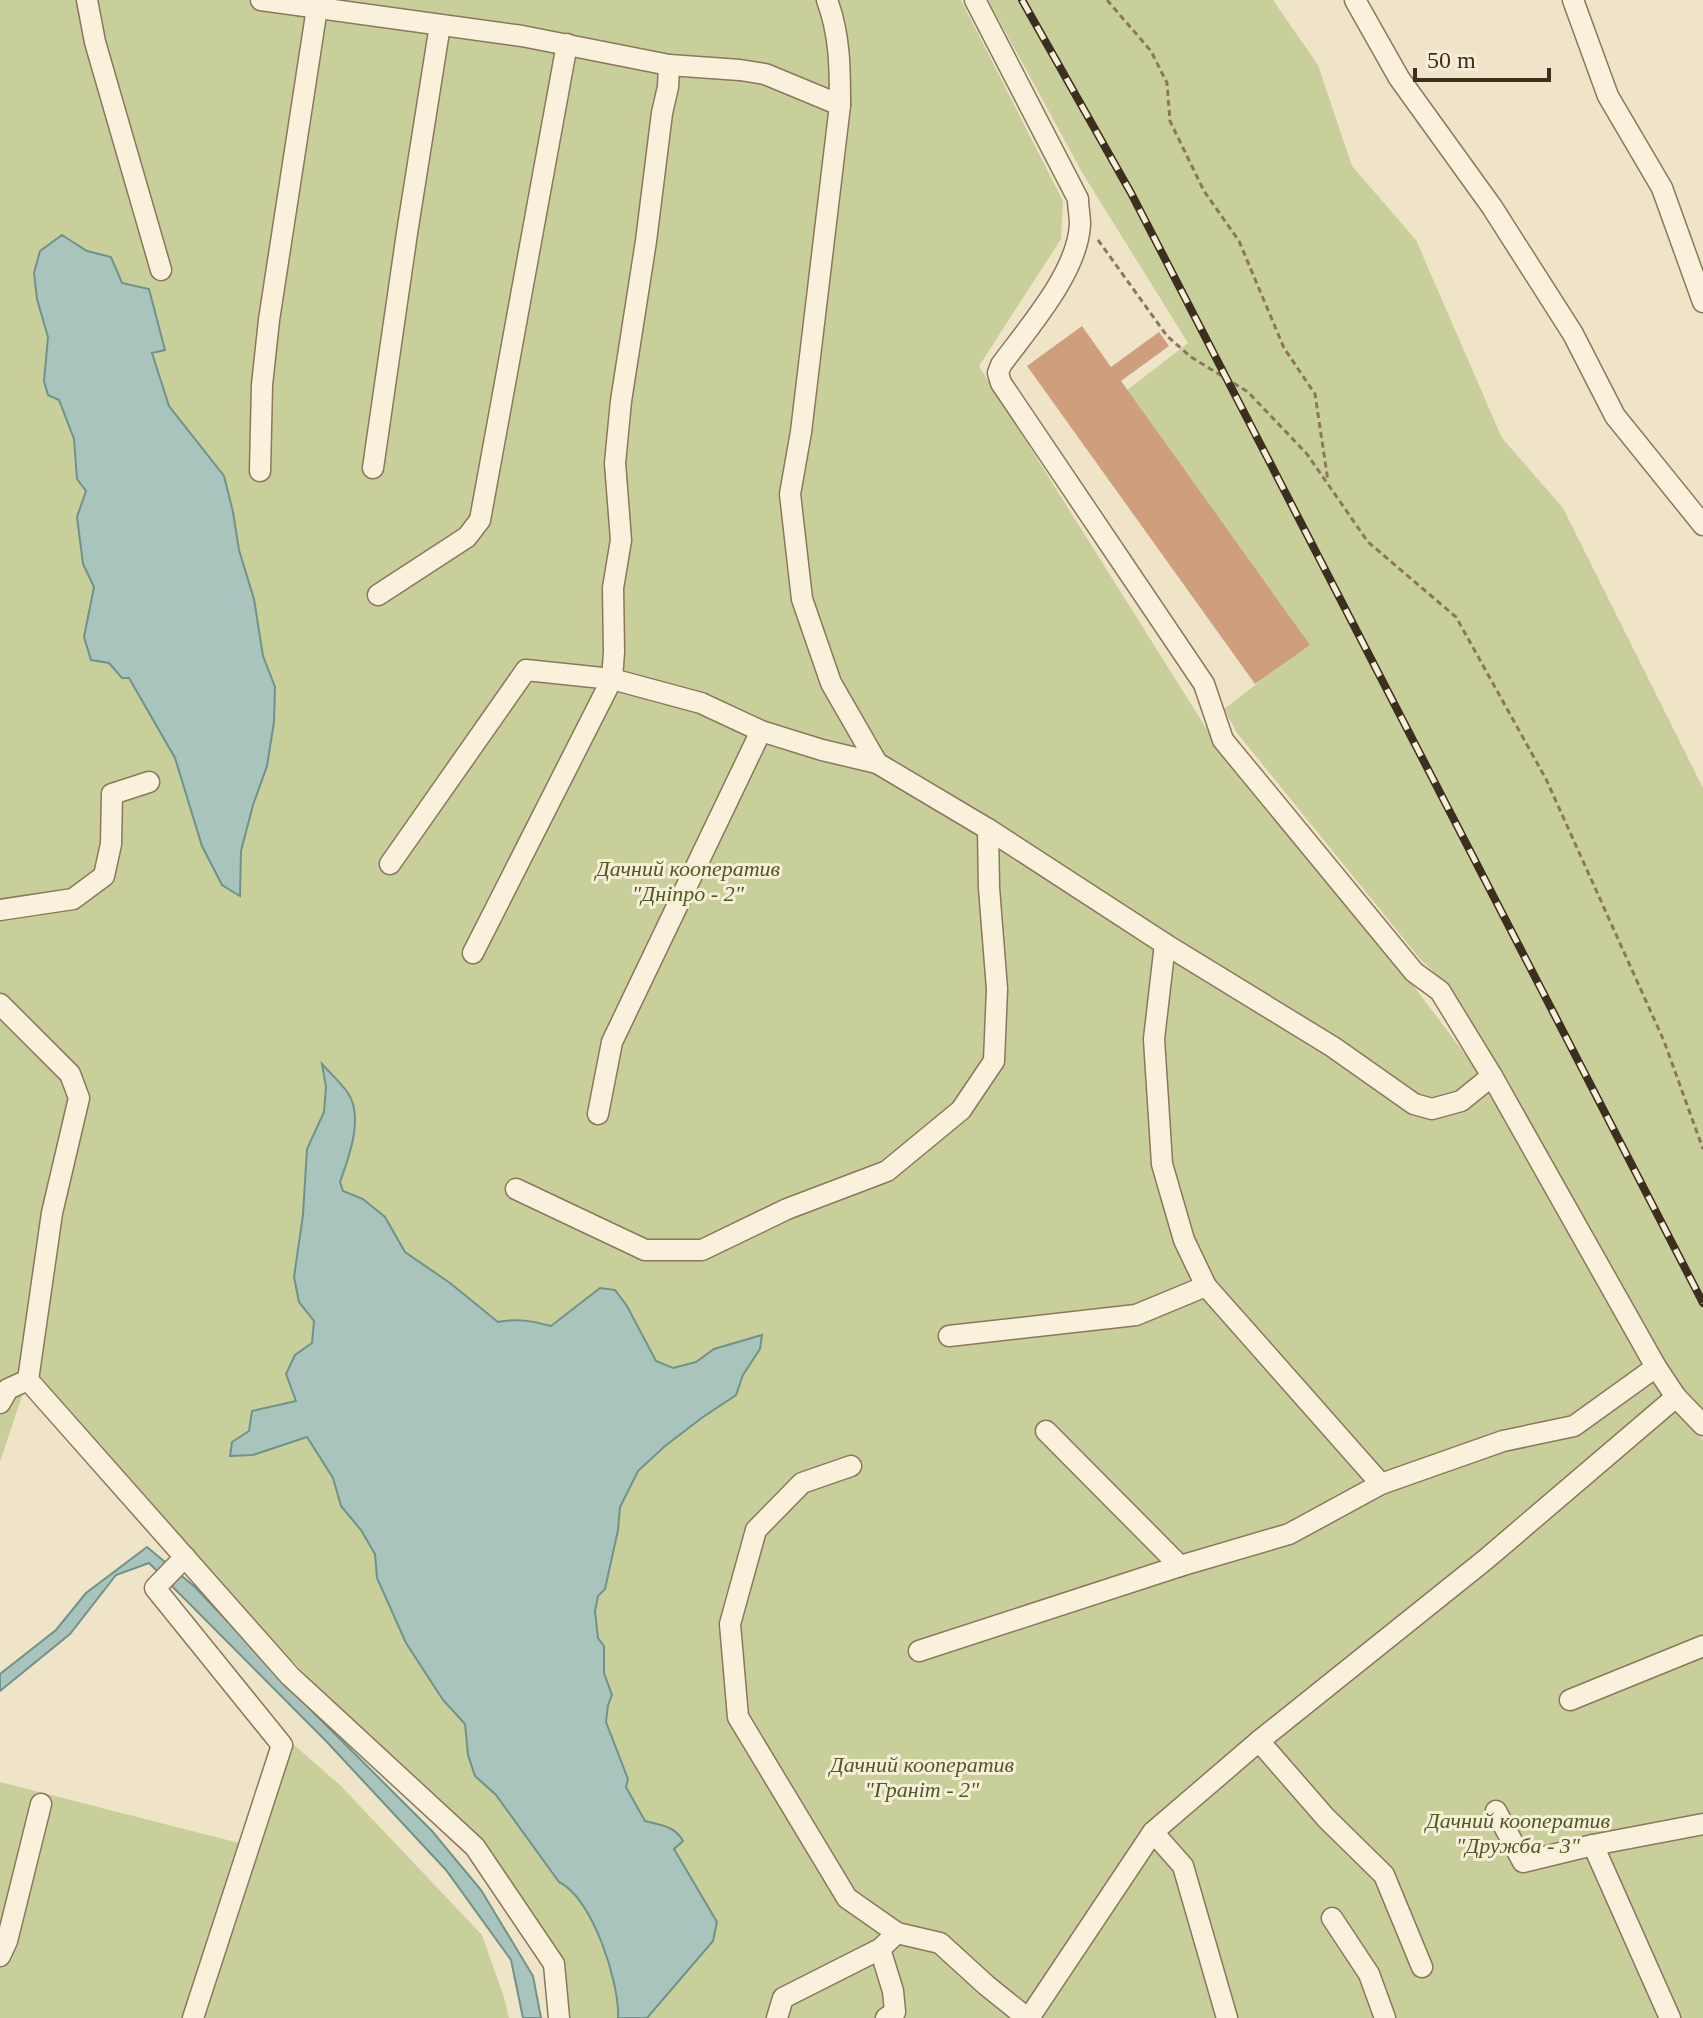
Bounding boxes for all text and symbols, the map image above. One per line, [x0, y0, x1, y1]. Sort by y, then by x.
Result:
scale bar [1415, 32, 1549, 82]
text: 50 m [1427, 47, 1476, 73]
park label: Дачний кооператив "Дніпро - 2" [594, 856, 781, 906]
park label: Дачний кооператив "Граніт - 2" [828, 1752, 1015, 1802]
park label: Дачний кооператив "Дружба - 3" [1424, 1808, 1611, 1858]

